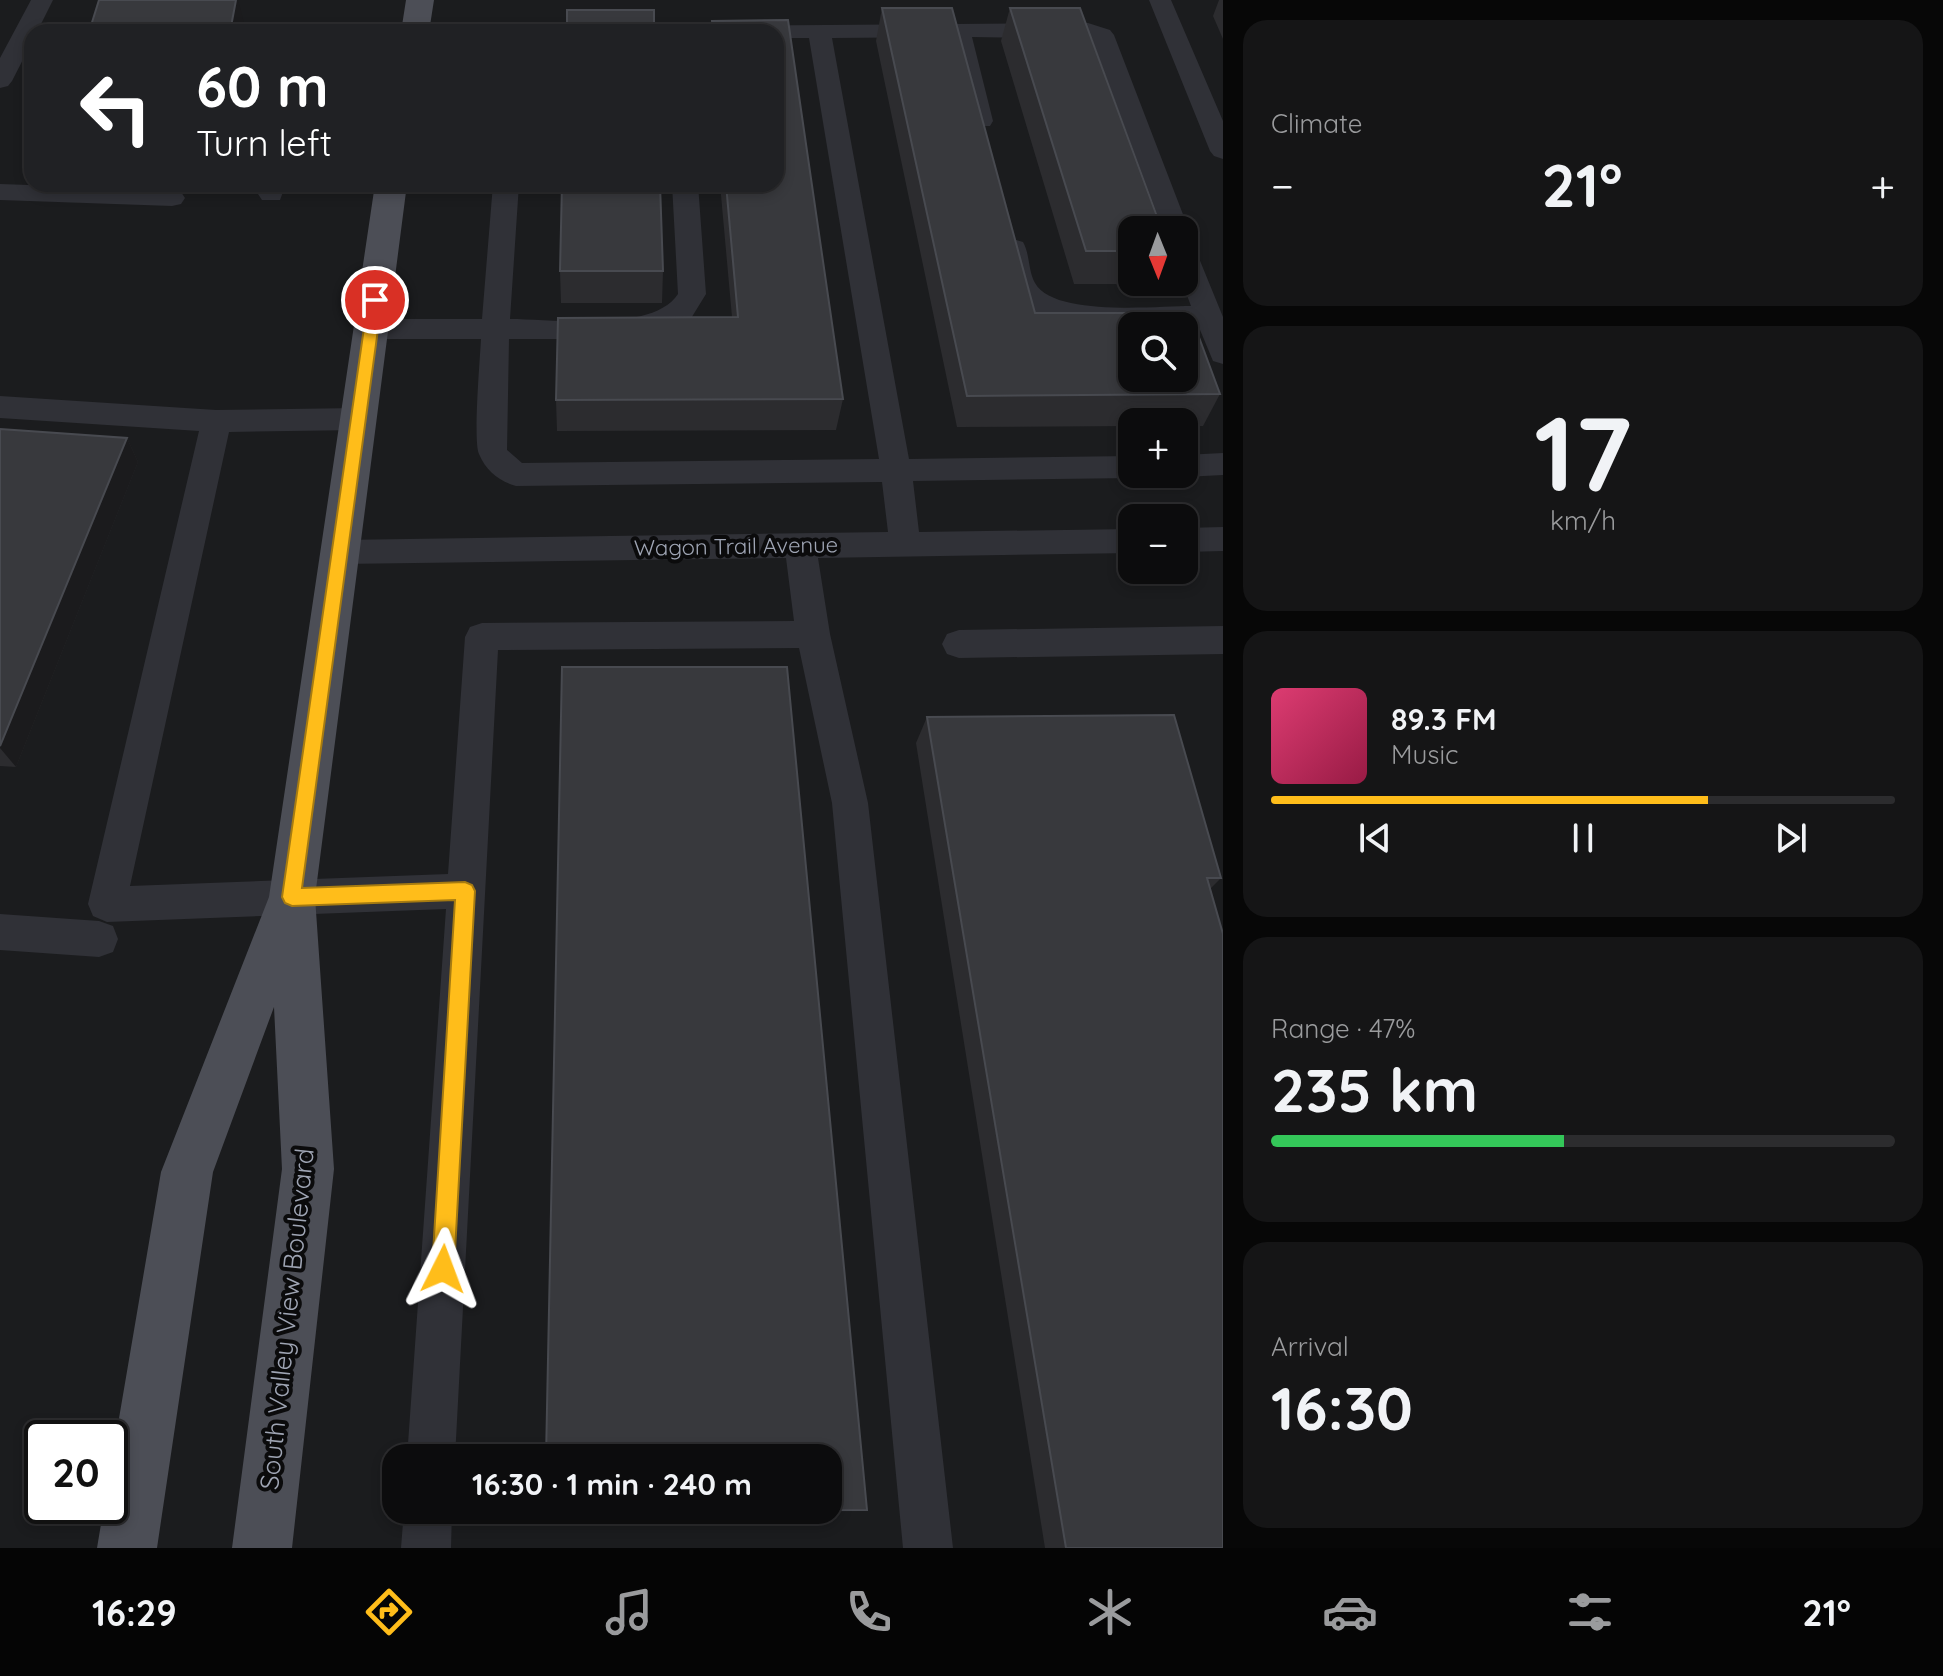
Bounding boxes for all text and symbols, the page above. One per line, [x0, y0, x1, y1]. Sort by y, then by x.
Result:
text: 60 m [196, 51, 329, 121]
icon: left [64, 56, 168, 160]
text: Climate [1271, 107, 1362, 140]
text: Turn left [196, 120, 332, 165]
text: 21° [1542, 147, 1623, 222]
text: − [1271, 158, 1294, 213]
text: + [1870, 158, 1895, 213]
north arrow [1118, 216, 1198, 296]
map controls [1118, 216, 1198, 584]
pin [341, 266, 409, 334]
icon: arrive [353, 278, 397, 322]
button: search [1118, 312, 1198, 392]
text: 17 [1534, 387, 1632, 517]
button: + [1118, 408, 1198, 488]
button: − [1118, 504, 1198, 584]
text: km/h [1550, 504, 1616, 537]
street label: Wagon Trail Avenue [634, 530, 838, 562]
text: 89.3 FM [1391, 700, 1497, 738]
text: Music [1391, 738, 1459, 771]
icon: previous [1353, 816, 1397, 860]
icon: pause [1561, 816, 1605, 860]
icon: next [1769, 816, 1813, 860]
text: Range · 47% [1271, 1012, 1415, 1045]
text: 235 km [1271, 1052, 1478, 1127]
street label: South Valley View Boulevard [252, 1147, 321, 1491]
position arrow [401, 1227, 485, 1311]
text: Arrival [1271, 1330, 1349, 1363]
text: 16:30 [1271, 1370, 1413, 1445]
speed limit sign: 20 [24, 1420, 128, 1524]
text: 16:30 · 1 min · 240 m [472, 1465, 752, 1503]
icon: directions [361, 1584, 417, 1640]
icon: music [601, 1584, 657, 1640]
icon: phone [841, 1584, 897, 1640]
icon: climate [1082, 1584, 1138, 1640]
icon: car [1322, 1584, 1378, 1640]
icon: filters [1562, 1584, 1618, 1640]
text: 16:29 [92, 1590, 177, 1635]
text: 21° [1802, 1590, 1851, 1635]

